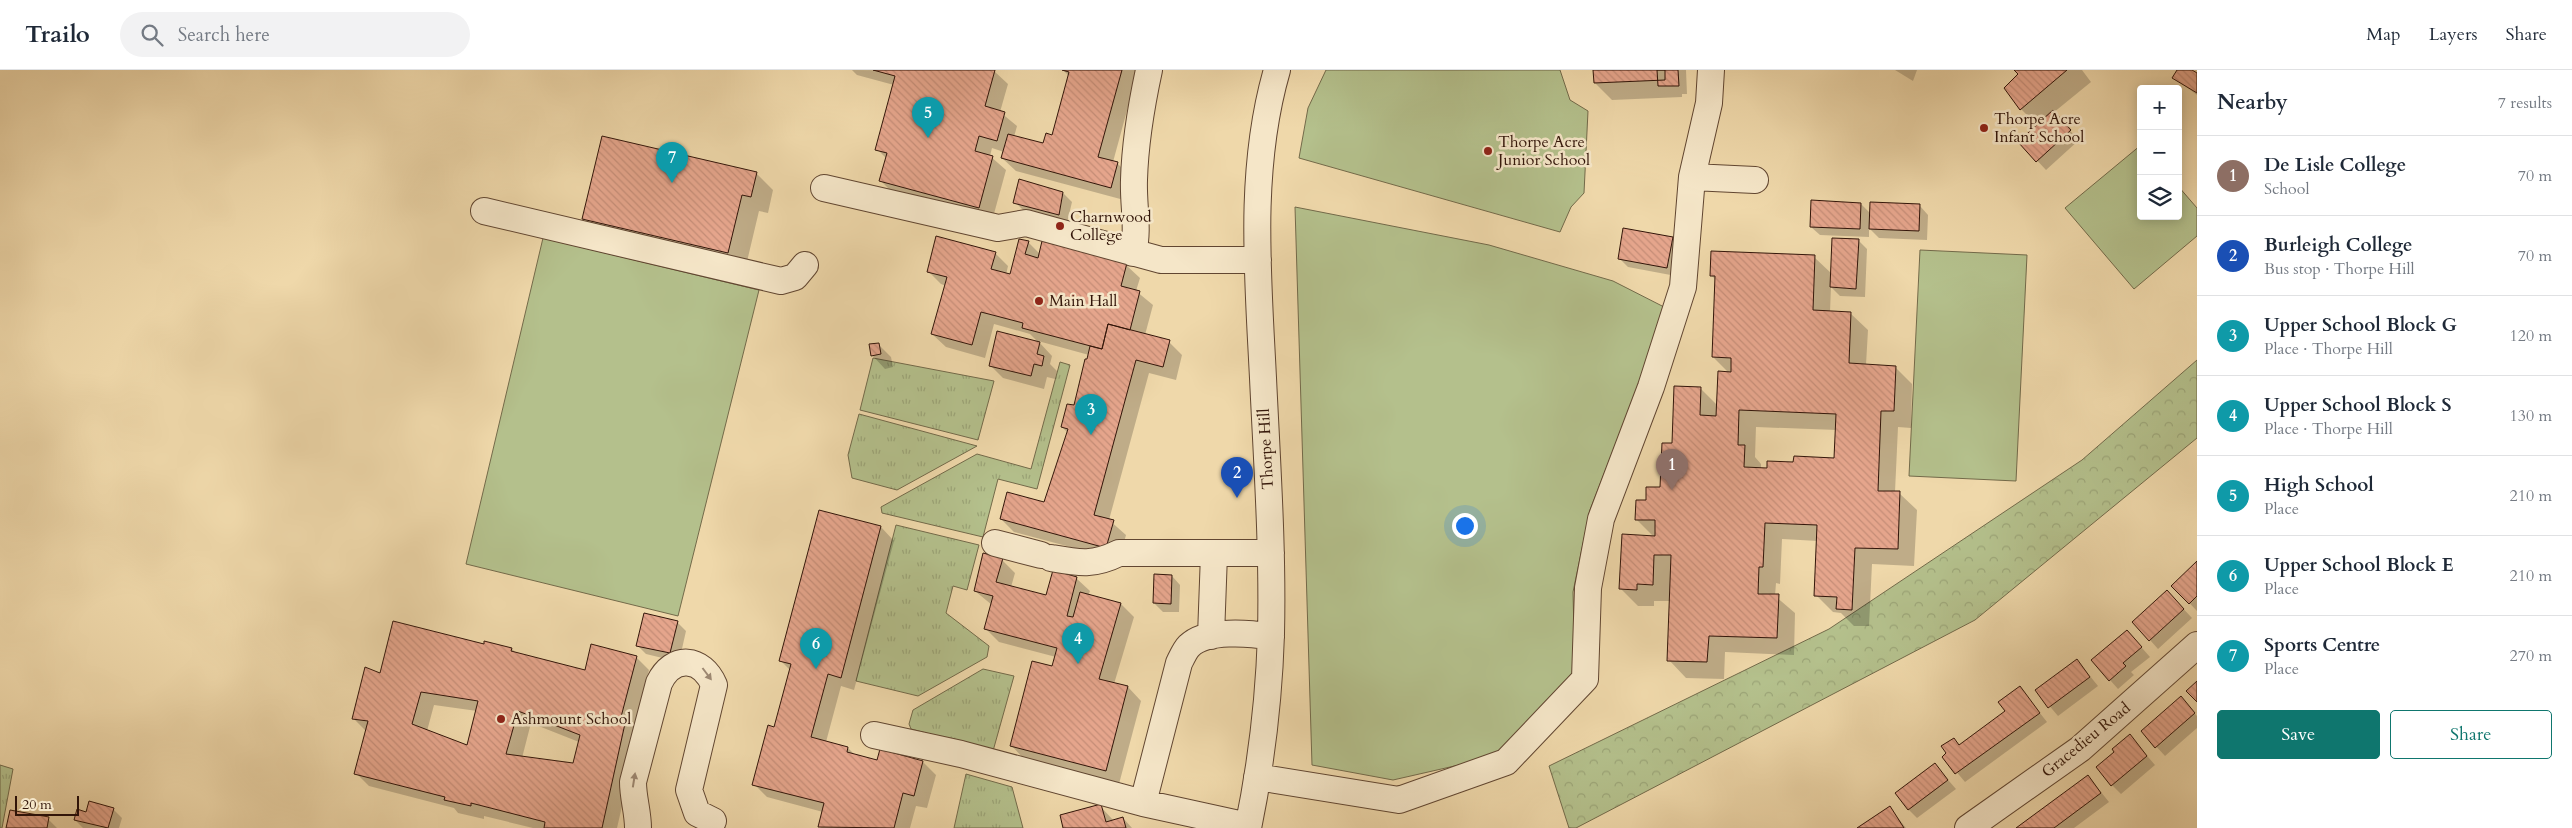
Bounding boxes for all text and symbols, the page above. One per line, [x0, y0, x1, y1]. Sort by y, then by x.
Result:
search box [120, 12, 470, 57]
text: Trailo [25, 18, 90, 51]
icon: search [138, 21, 166, 49]
text: Search here [178, 22, 270, 48]
text: Map [2366, 22, 2401, 47]
text: Layers [2429, 22, 2478, 47]
text: Share [2506, 22, 2547, 47]
map controls [2137, 85, 2182, 220]
button: + [2137, 85, 2182, 130]
text: Nearby [2217, 88, 2288, 117]
text: 7 results [2498, 92, 2552, 114]
pin: 5 [912, 97, 944, 138]
place label: Thorpe Acre Infant School [1994, 108, 2084, 148]
marker: Thorpe Acre Infant School [1978, 122, 1990, 134]
button: − [2137, 130, 2182, 175]
place label: Thorpe Acre Junior School [1496, 131, 1590, 171]
pin: 7 [656, 142, 688, 183]
marker: Thorpe Acre Junior School [1482, 145, 1494, 157]
text: De Lisle College [2264, 152, 2406, 178]
text: 1 [2229, 165, 2237, 187]
text: 70 m [2518, 165, 2552, 187]
button: layers [2137, 175, 2182, 220]
text: School [2264, 178, 2309, 200]
place label: Charnwood College [1070, 206, 1152, 246]
marker: Charnwood College [1054, 220, 1066, 232]
text: Burleigh College [2264, 232, 2412, 258]
text: 2 [2229, 245, 2237, 267]
text: 70 m [2518, 245, 2552, 267]
text: Bus stop · Thorpe Hill [2264, 258, 2415, 280]
place label: Main Hall [1049, 290, 1117, 312]
marker: Main Hall [1033, 295, 1045, 307]
text: Upper School Block G [2264, 312, 2457, 338]
text: 3 [2229, 325, 2237, 347]
text: 120 m [2510, 325, 2552, 347]
text: Place · Thorpe Hill [2264, 338, 2393, 360]
text: Upper School Block S [2264, 392, 2452, 418]
pin: 3 [1075, 394, 1107, 435]
text: 4 [2229, 405, 2237, 427]
text: 130 m [2510, 405, 2552, 427]
street label: Thorpe Hill [1253, 408, 1279, 490]
text: Place · Thorpe Hill [2264, 418, 2393, 440]
pin: 1 [1656, 449, 1688, 490]
pin: 2 [1221, 457, 1253, 498]
text: High School [2264, 472, 2374, 498]
text: 5 [2229, 485, 2237, 507]
text: 210 m [2510, 485, 2552, 507]
text: Place [2264, 498, 2299, 520]
your location [1452, 513, 1478, 539]
text: Upper School Block E [2264, 552, 2454, 578]
text: 6 [2229, 565, 2237, 587]
text: 210 m [2510, 565, 2552, 587]
text: Place [2264, 578, 2299, 600]
pin: 4 [1062, 623, 1094, 664]
pin: 6 [800, 628, 832, 669]
text: Sports Centre [2264, 632, 2380, 658]
text: 7 [2229, 645, 2237, 667]
text: 270 m [2510, 645, 2552, 667]
text: Place [2264, 658, 2299, 680]
one-way arrow [702, 667, 712, 681]
street label: Gracedieu Road [2037, 697, 2135, 783]
place label: Ashmount School [511, 708, 631, 730]
button: Save [2217, 710, 2380, 759]
button: Share [2390, 710, 2552, 759]
marker: Ashmount School [495, 713, 507, 725]
one-way arrow [631, 772, 639, 788]
scale bar [15, 793, 79, 816]
text: 20 m [22, 795, 52, 814]

